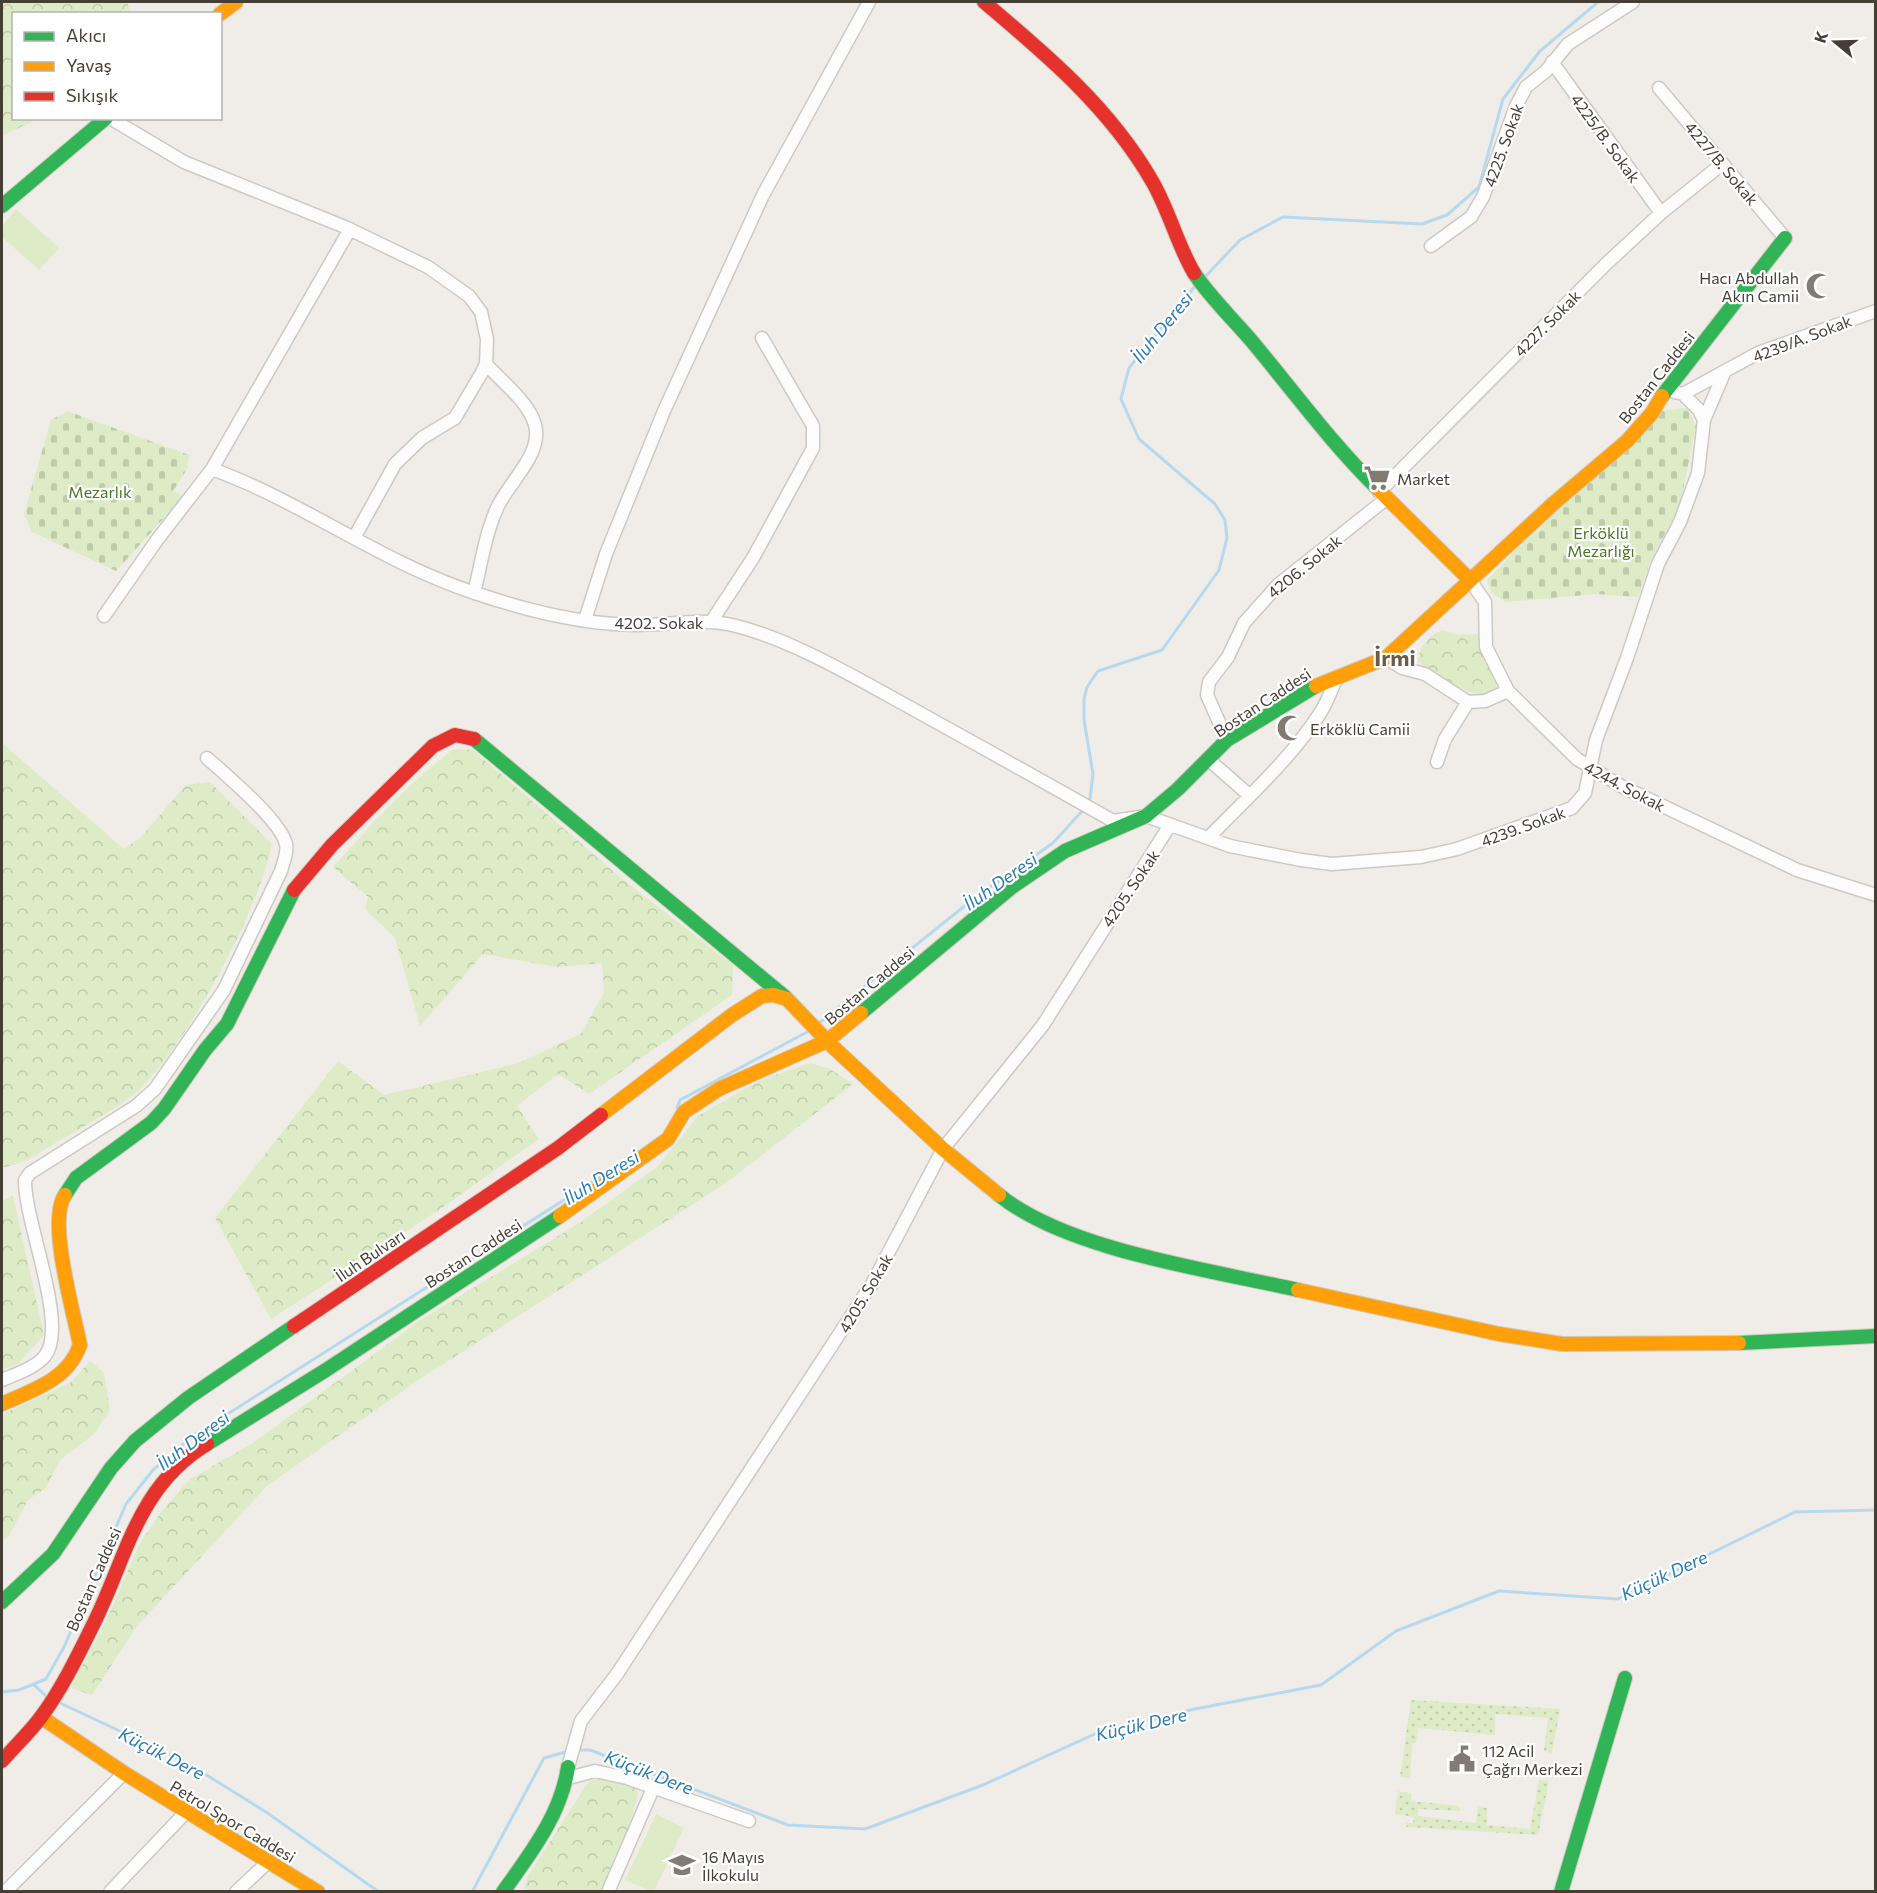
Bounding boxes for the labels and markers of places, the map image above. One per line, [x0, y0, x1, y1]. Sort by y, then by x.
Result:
place label: Hacı Abdullah Akın Camii [1699, 268, 1799, 305]
mosque icon: Hacı Abdullah Akın Camii [1804, 271, 1834, 301]
supermarket icon: Market [1362, 463, 1392, 493]
place label: Market [1397, 469, 1451, 488]
mosque icon: Erköklü Camii [1275, 713, 1305, 743]
place label: Erköklü Camii [1310, 719, 1410, 738]
place label: 112 Acil Çağrı Merkezi [1482, 1741, 1583, 1778]
public building icon: 112 Acil Çağrı Merkezi [1447, 1744, 1477, 1774]
place label: 16 Mayıs İlkokulu [702, 1847, 765, 1884]
school or university icon: 16 Mayıs İlkokulu [667, 1850, 697, 1880]

